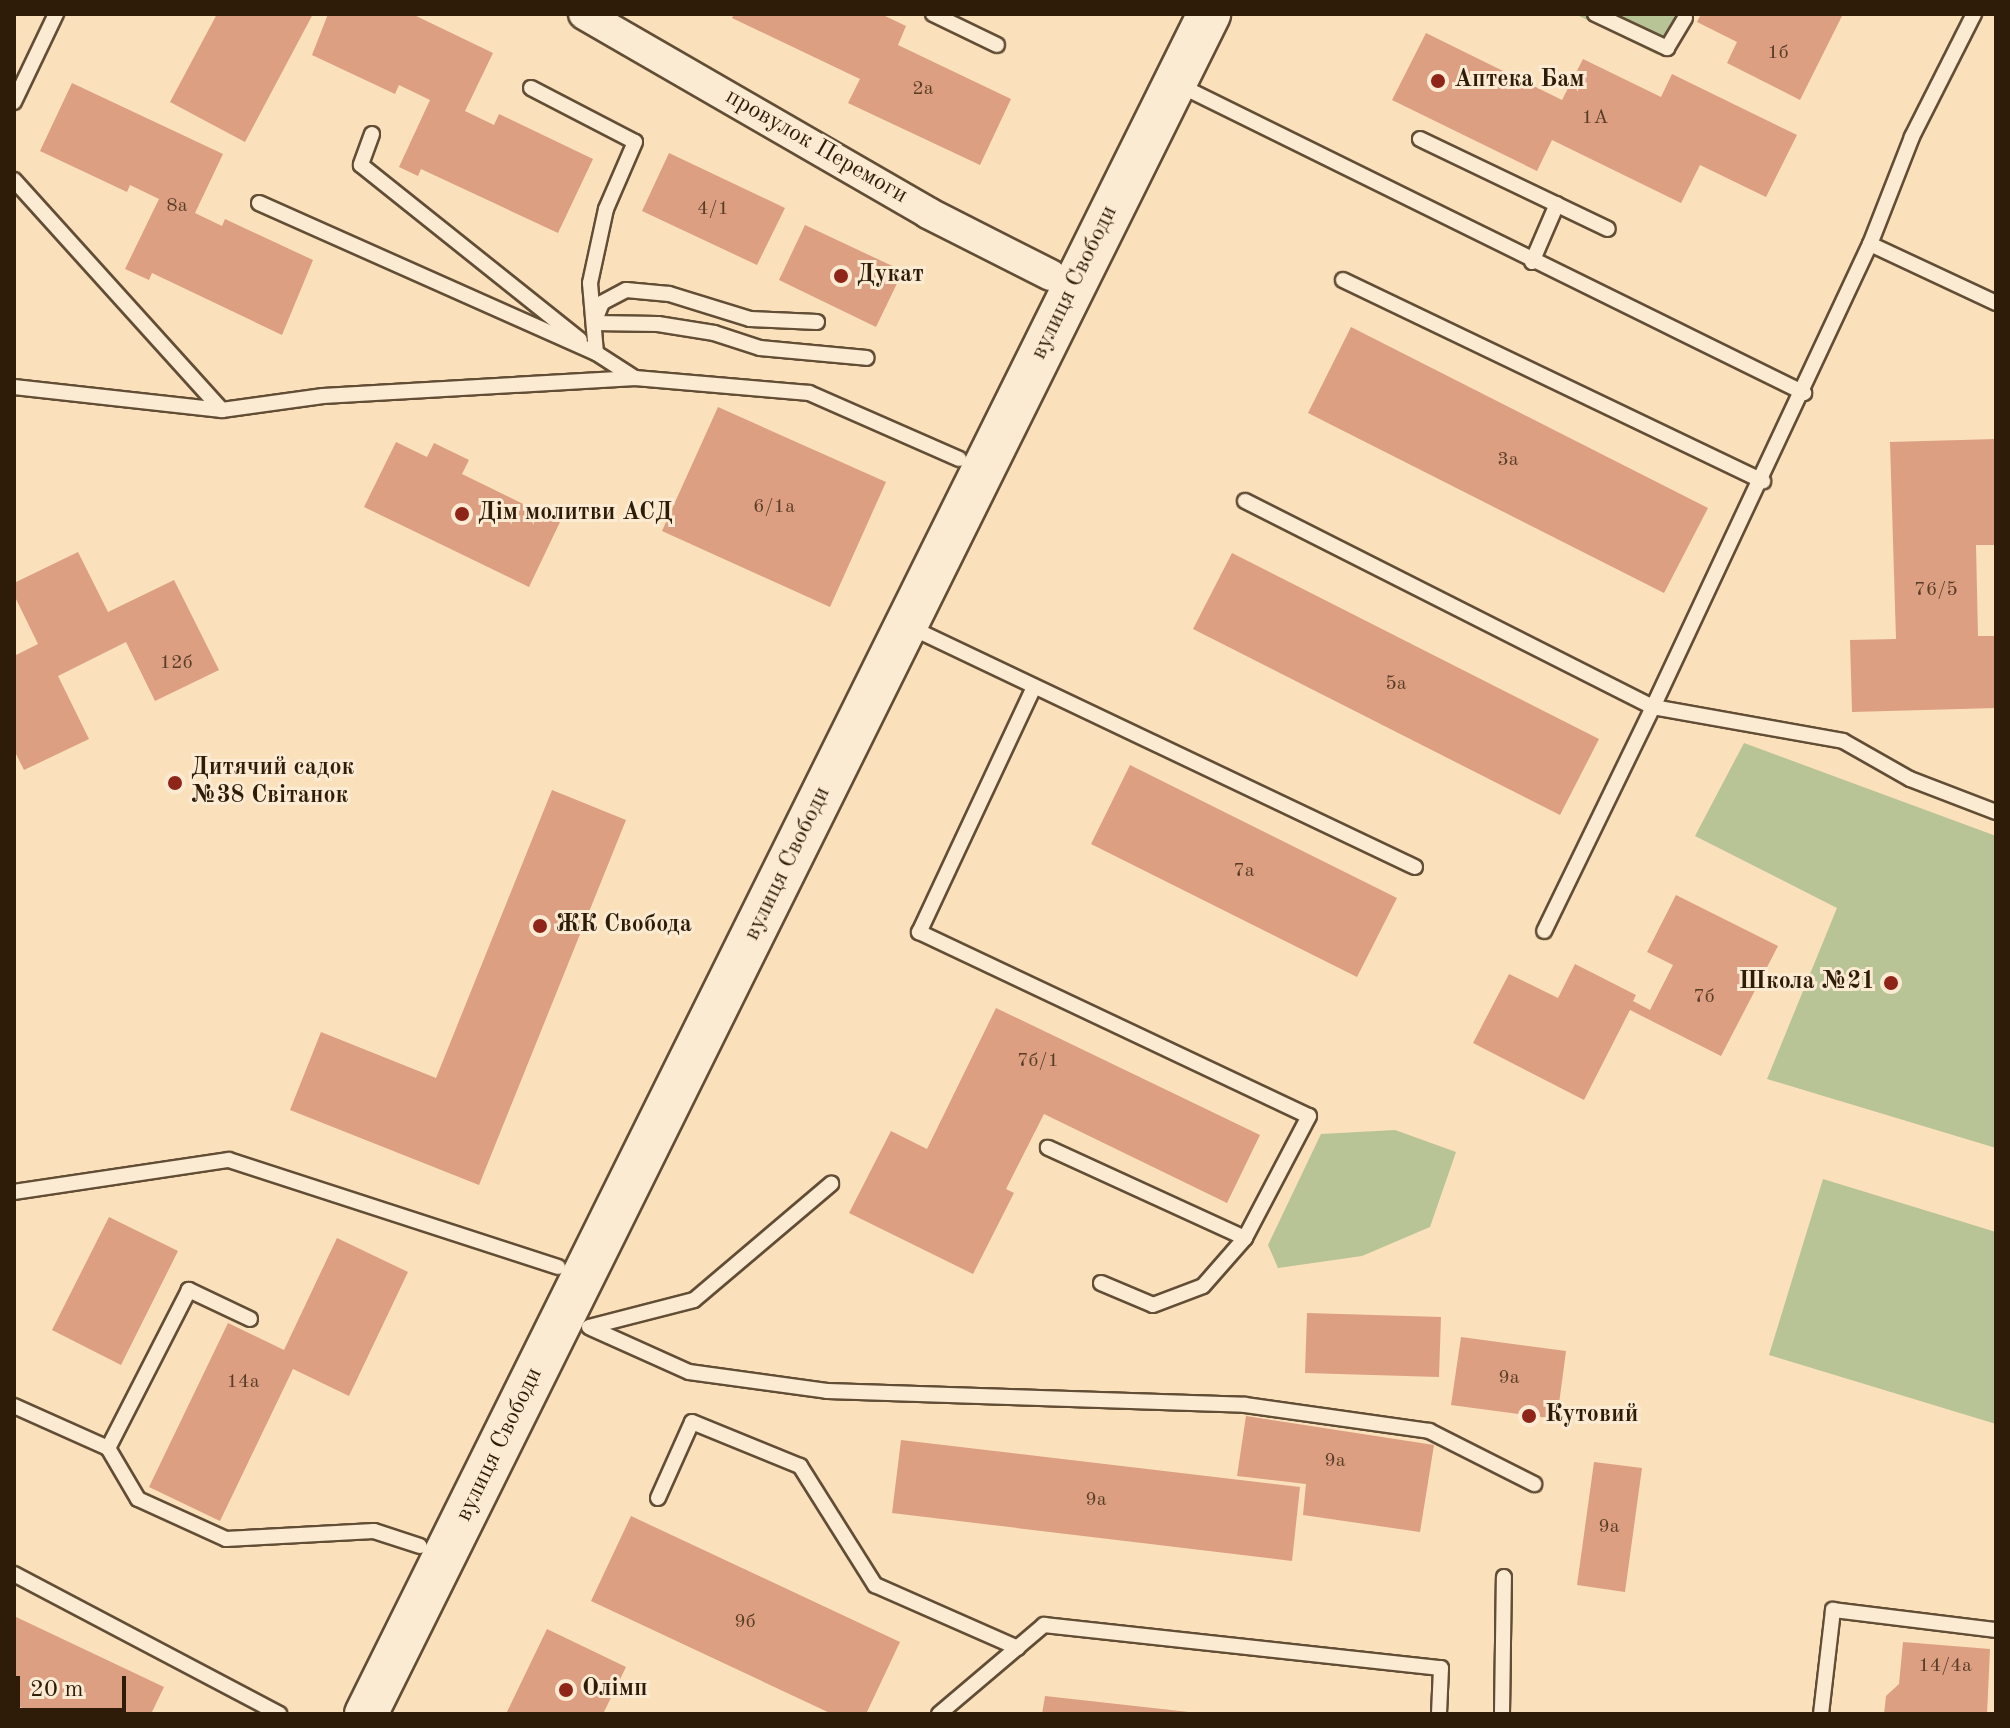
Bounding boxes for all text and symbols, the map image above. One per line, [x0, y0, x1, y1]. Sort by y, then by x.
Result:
house number: 1б [1767, 41, 1789, 65]
place label: Аптека Бам [1454, 67, 1585, 95]
marker: Аптека Бам [1429, 72, 1447, 90]
house number: 2а [912, 77, 934, 101]
street label: провулок Перемоги [720, 83, 912, 211]
house number: 1А [1582, 106, 1608, 130]
house number: 8а [166, 194, 188, 218]
house number: 4/1 [697, 197, 729, 221]
street label: вулиця Свободи [1025, 201, 1125, 365]
place label: Дукат [857, 262, 924, 290]
marker: Дукат [832, 267, 850, 285]
house number: 3а [1497, 448, 1519, 472]
house number: 6/1а [753, 495, 795, 519]
place label: Дім молитви АСД [478, 500, 673, 528]
marker: Дім молитви АСД [453, 505, 471, 523]
house number: 76/5 [1914, 578, 1958, 602]
house number: 12б [159, 651, 193, 675]
house number: 5а [1385, 672, 1407, 696]
place label: Дитячий садок №38 Світанок [191, 755, 354, 811]
marker: Дитячий садок №38 Світанок [166, 774, 184, 792]
street label: вулиця Свободи [738, 782, 838, 946]
house number: 7а [1233, 859, 1255, 883]
place label: ЖК Свобода [556, 912, 692, 940]
marker: ЖК Свобода [531, 917, 549, 935]
place label: Школа №21 [1739, 969, 1875, 997]
marker: Школа №21 [1882, 974, 1900, 992]
house number: 7б [1693, 985, 1715, 1009]
house number: 7б/1 [1017, 1049, 1059, 1073]
street label: вулиця Свободи [450, 1363, 550, 1527]
house number: 9а [1498, 1366, 1520, 1390]
house number: 14а [226, 1370, 260, 1394]
place label: Кутовий [1545, 1402, 1638, 1430]
marker: Кутовий [1520, 1407, 1538, 1425]
house number: 9а [1324, 1449, 1346, 1473]
house number: 9а [1085, 1488, 1107, 1512]
house number: 9а [1598, 1515, 1620, 1539]
house number: 9б [734, 1610, 756, 1634]
house number: 14/4а [1918, 1654, 1972, 1678]
scale bar [20, 1660, 130, 1710]
place label: Олімп [582, 1676, 648, 1704]
text: 20 m [30, 1678, 84, 1702]
marker: Олімп [557, 1681, 575, 1699]

